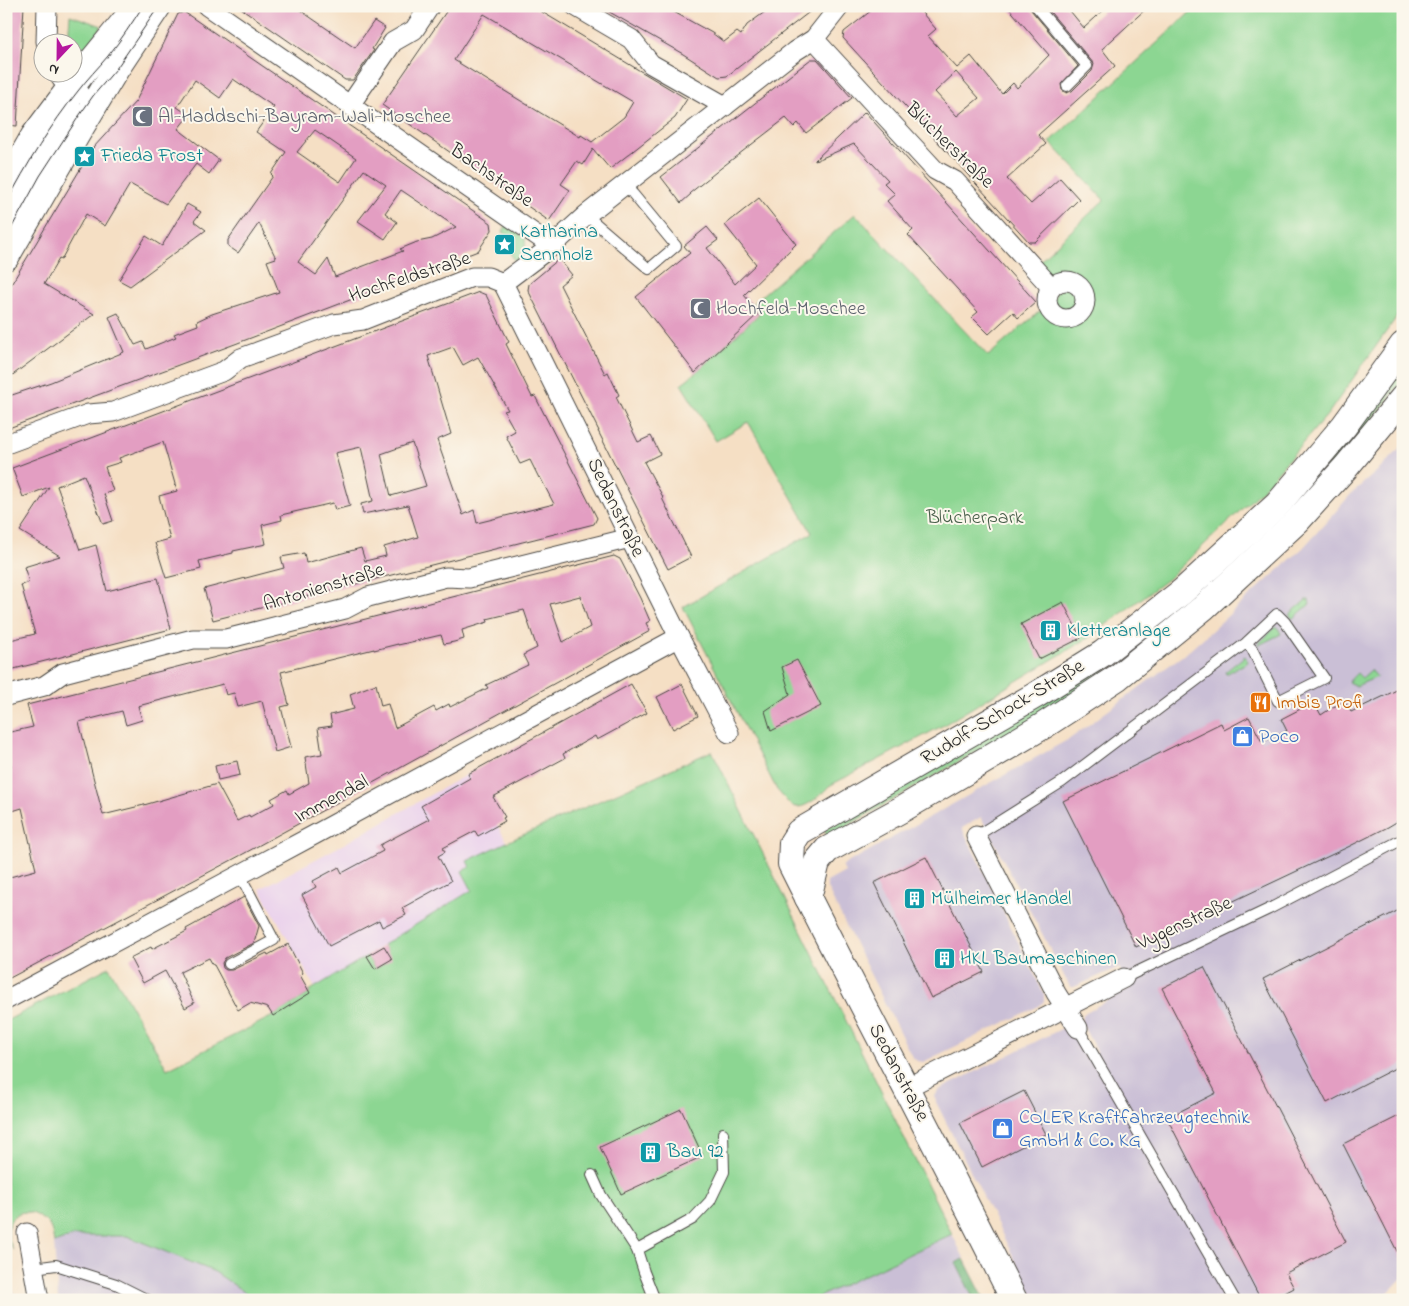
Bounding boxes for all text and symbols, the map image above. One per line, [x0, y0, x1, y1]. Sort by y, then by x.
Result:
north arrow [32, 32, 82, 82]
text: N [45, 57, 62, 80]
street label: Blücherstraße [897, 95, 1000, 196]
place label: Al-Haddschi-Bayram-Wali-Moschee [158, 103, 451, 132]
mosque icon: Al-Haddschi-Bayram-Wali-Moschee [130, 105, 154, 129]
street label: Bachstraße [443, 136, 539, 215]
place label: Frieda Frost [100, 142, 203, 171]
place icon: Frieda Frost [73, 144, 97, 168]
place label: Katharina Sennholz [520, 218, 598, 270]
place icon: Katharina Sennholz [492, 232, 516, 256]
street label: Hochfeldstraße [345, 245, 475, 311]
place label: Hochfeld-Moschee [716, 295, 866, 324]
mosque icon: Hochfeld-Moschee [688, 297, 712, 321]
street label: Sedanstraße [579, 454, 652, 562]
park label: Blücherpark [925, 504, 1024, 533]
street label: Antonienstraße [260, 556, 388, 620]
place label: Kletteranlage [1067, 617, 1170, 647]
building icon: Kletteranlage [1039, 619, 1063, 643]
street label: Rudolf-Schock-Straße [916, 653, 1090, 773]
place label: Imbis Profi [1276, 689, 1365, 718]
restaurant icon: Imbis Profi [1248, 691, 1272, 715]
place label: Poco [1259, 723, 1299, 752]
shop icon: Poco [1231, 725, 1255, 749]
street label: Immendal [290, 768, 374, 832]
place label: Mülheimer Handel [931, 885, 1071, 914]
building icon: Mülheimer Handel [903, 887, 927, 911]
street label: Vygenstraße [1132, 889, 1238, 960]
place label: HKL Baumaschinen [960, 945, 1117, 974]
building icon: HKL Baumaschinen [932, 947, 956, 971]
street label: Sedanstraße [860, 1019, 936, 1127]
place label: COLER Kraftfahrzeugtechnik GmbH & Co. KG [1019, 1104, 1250, 1156]
shop icon: COLER Kraftfahrzeugtechnik GmbH & Co. KG [991, 1117, 1015, 1141]
place label: Bau 92 [666, 1138, 724, 1167]
building icon: Bau 92 [639, 1140, 663, 1164]

